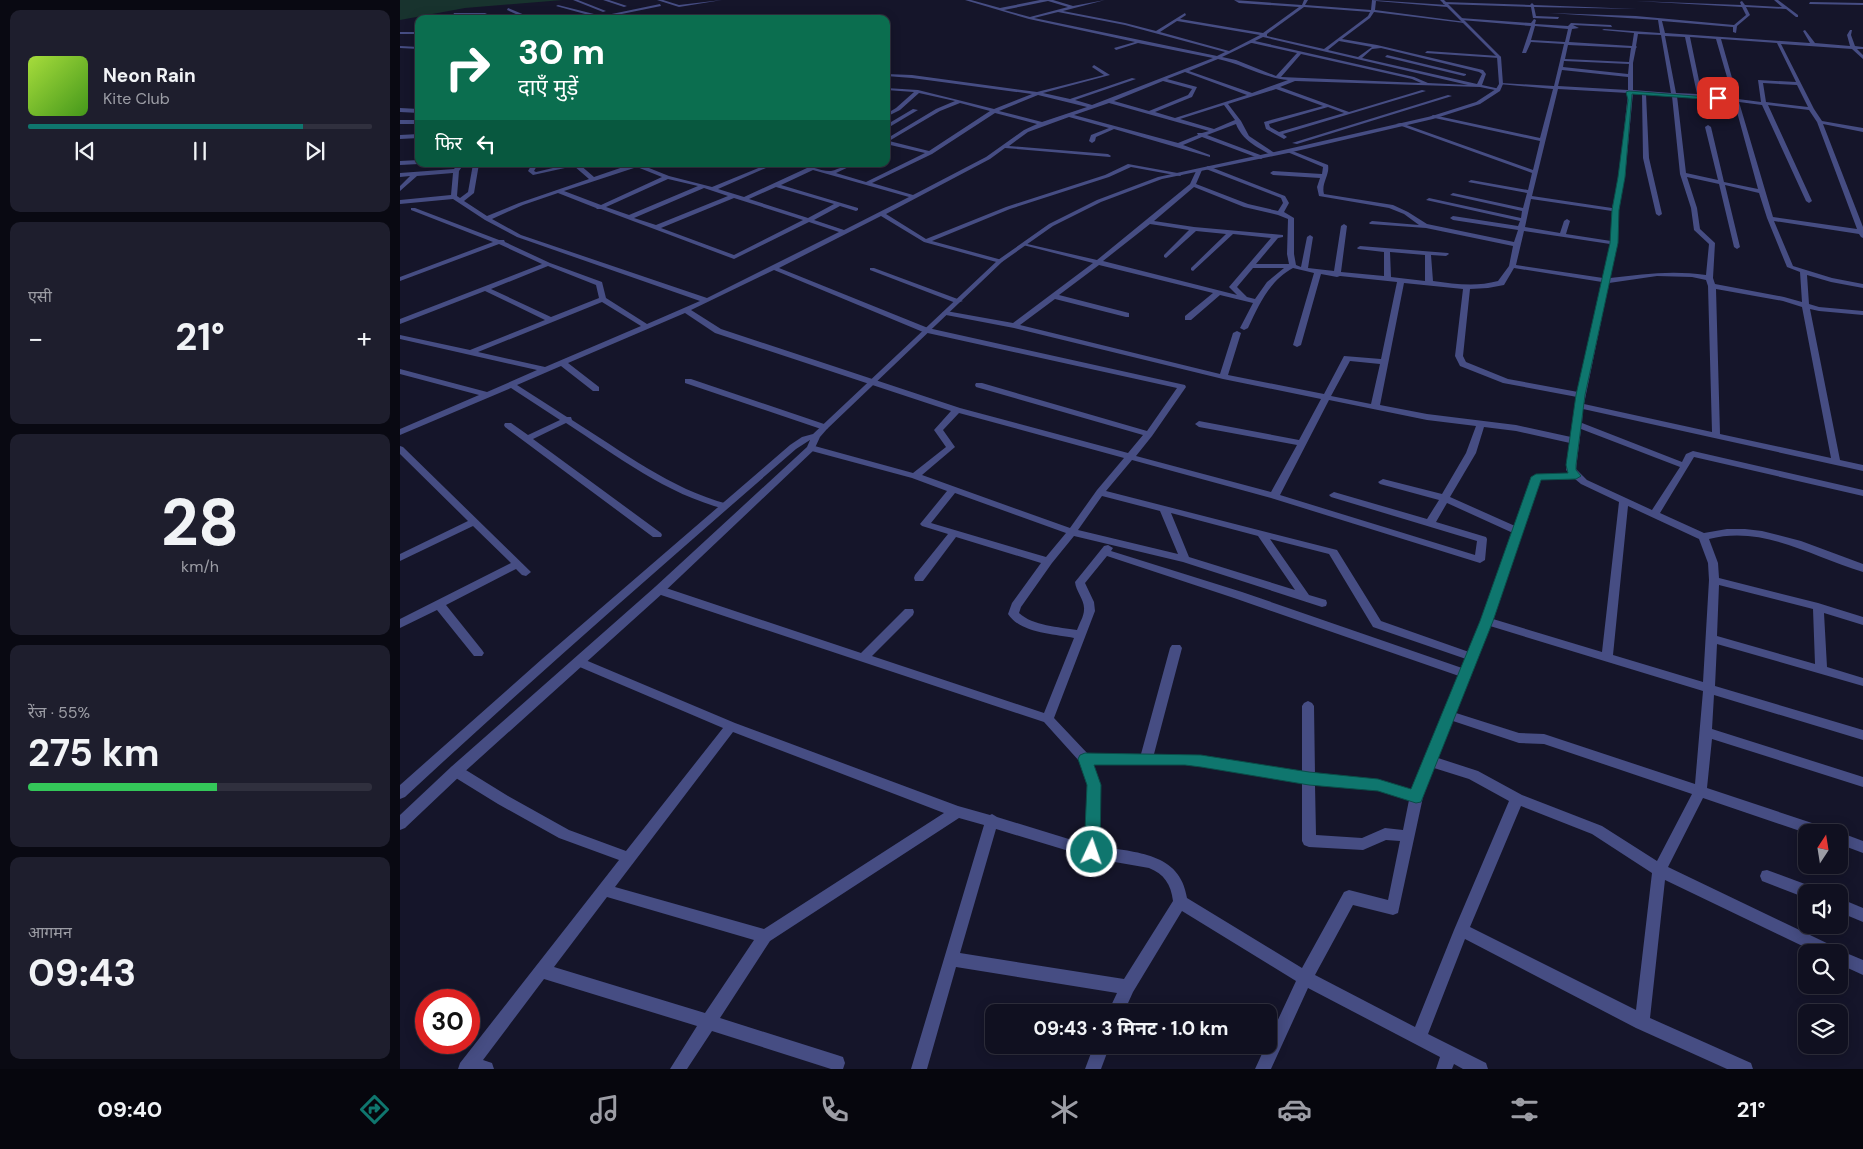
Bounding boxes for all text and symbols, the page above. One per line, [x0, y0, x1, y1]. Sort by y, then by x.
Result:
text: 30 m [518, 29, 605, 75]
icon: right [435, 35, 500, 100]
text: Neon Rain [103, 63, 196, 88]
text: दाएँ मुड़ें [518, 73, 578, 102]
pin [1697, 77, 1739, 119]
icon: arrive [1704, 84, 1732, 112]
text: Kite Club [103, 88, 170, 109]
icon: left [472, 130, 500, 158]
text: फिर [435, 131, 462, 156]
icon: previous [71, 137, 99, 165]
icon: pause [186, 137, 214, 165]
icon: next [301, 137, 329, 165]
text: एसी [28, 286, 52, 307]
text: 21° [175, 312, 225, 362]
text: − [28, 320, 43, 357]
text: + [357, 320, 372, 357]
text: 28 [161, 481, 239, 565]
text: km/h [181, 556, 219, 577]
text: रेंज · 55% [28, 702, 90, 723]
text: 275 km [28, 728, 159, 778]
north arrow [1798, 824, 1848, 874]
map controls [1798, 824, 1848, 1054]
position arrow [1065, 825, 1117, 877]
button: sound [1798, 884, 1848, 934]
text: आगमन [28, 922, 72, 943]
button: search [1798, 944, 1848, 994]
text: 09:43 [28, 948, 136, 998]
speed limit sign: 30 [415, 989, 480, 1054]
button: layers [1798, 1004, 1848, 1054]
text: 09:43 · 3 मिनट · 1.0 km [1034, 1016, 1228, 1041]
icon: directions [357, 1092, 392, 1127]
icon: music [587, 1092, 622, 1127]
icon: phone [817, 1092, 852, 1127]
icon: climate [1047, 1092, 1082, 1127]
icon: car [1277, 1092, 1312, 1127]
icon: filters [1507, 1092, 1542, 1127]
text: 09:40 [97, 1095, 162, 1124]
text: 21° [1737, 1095, 1765, 1124]

